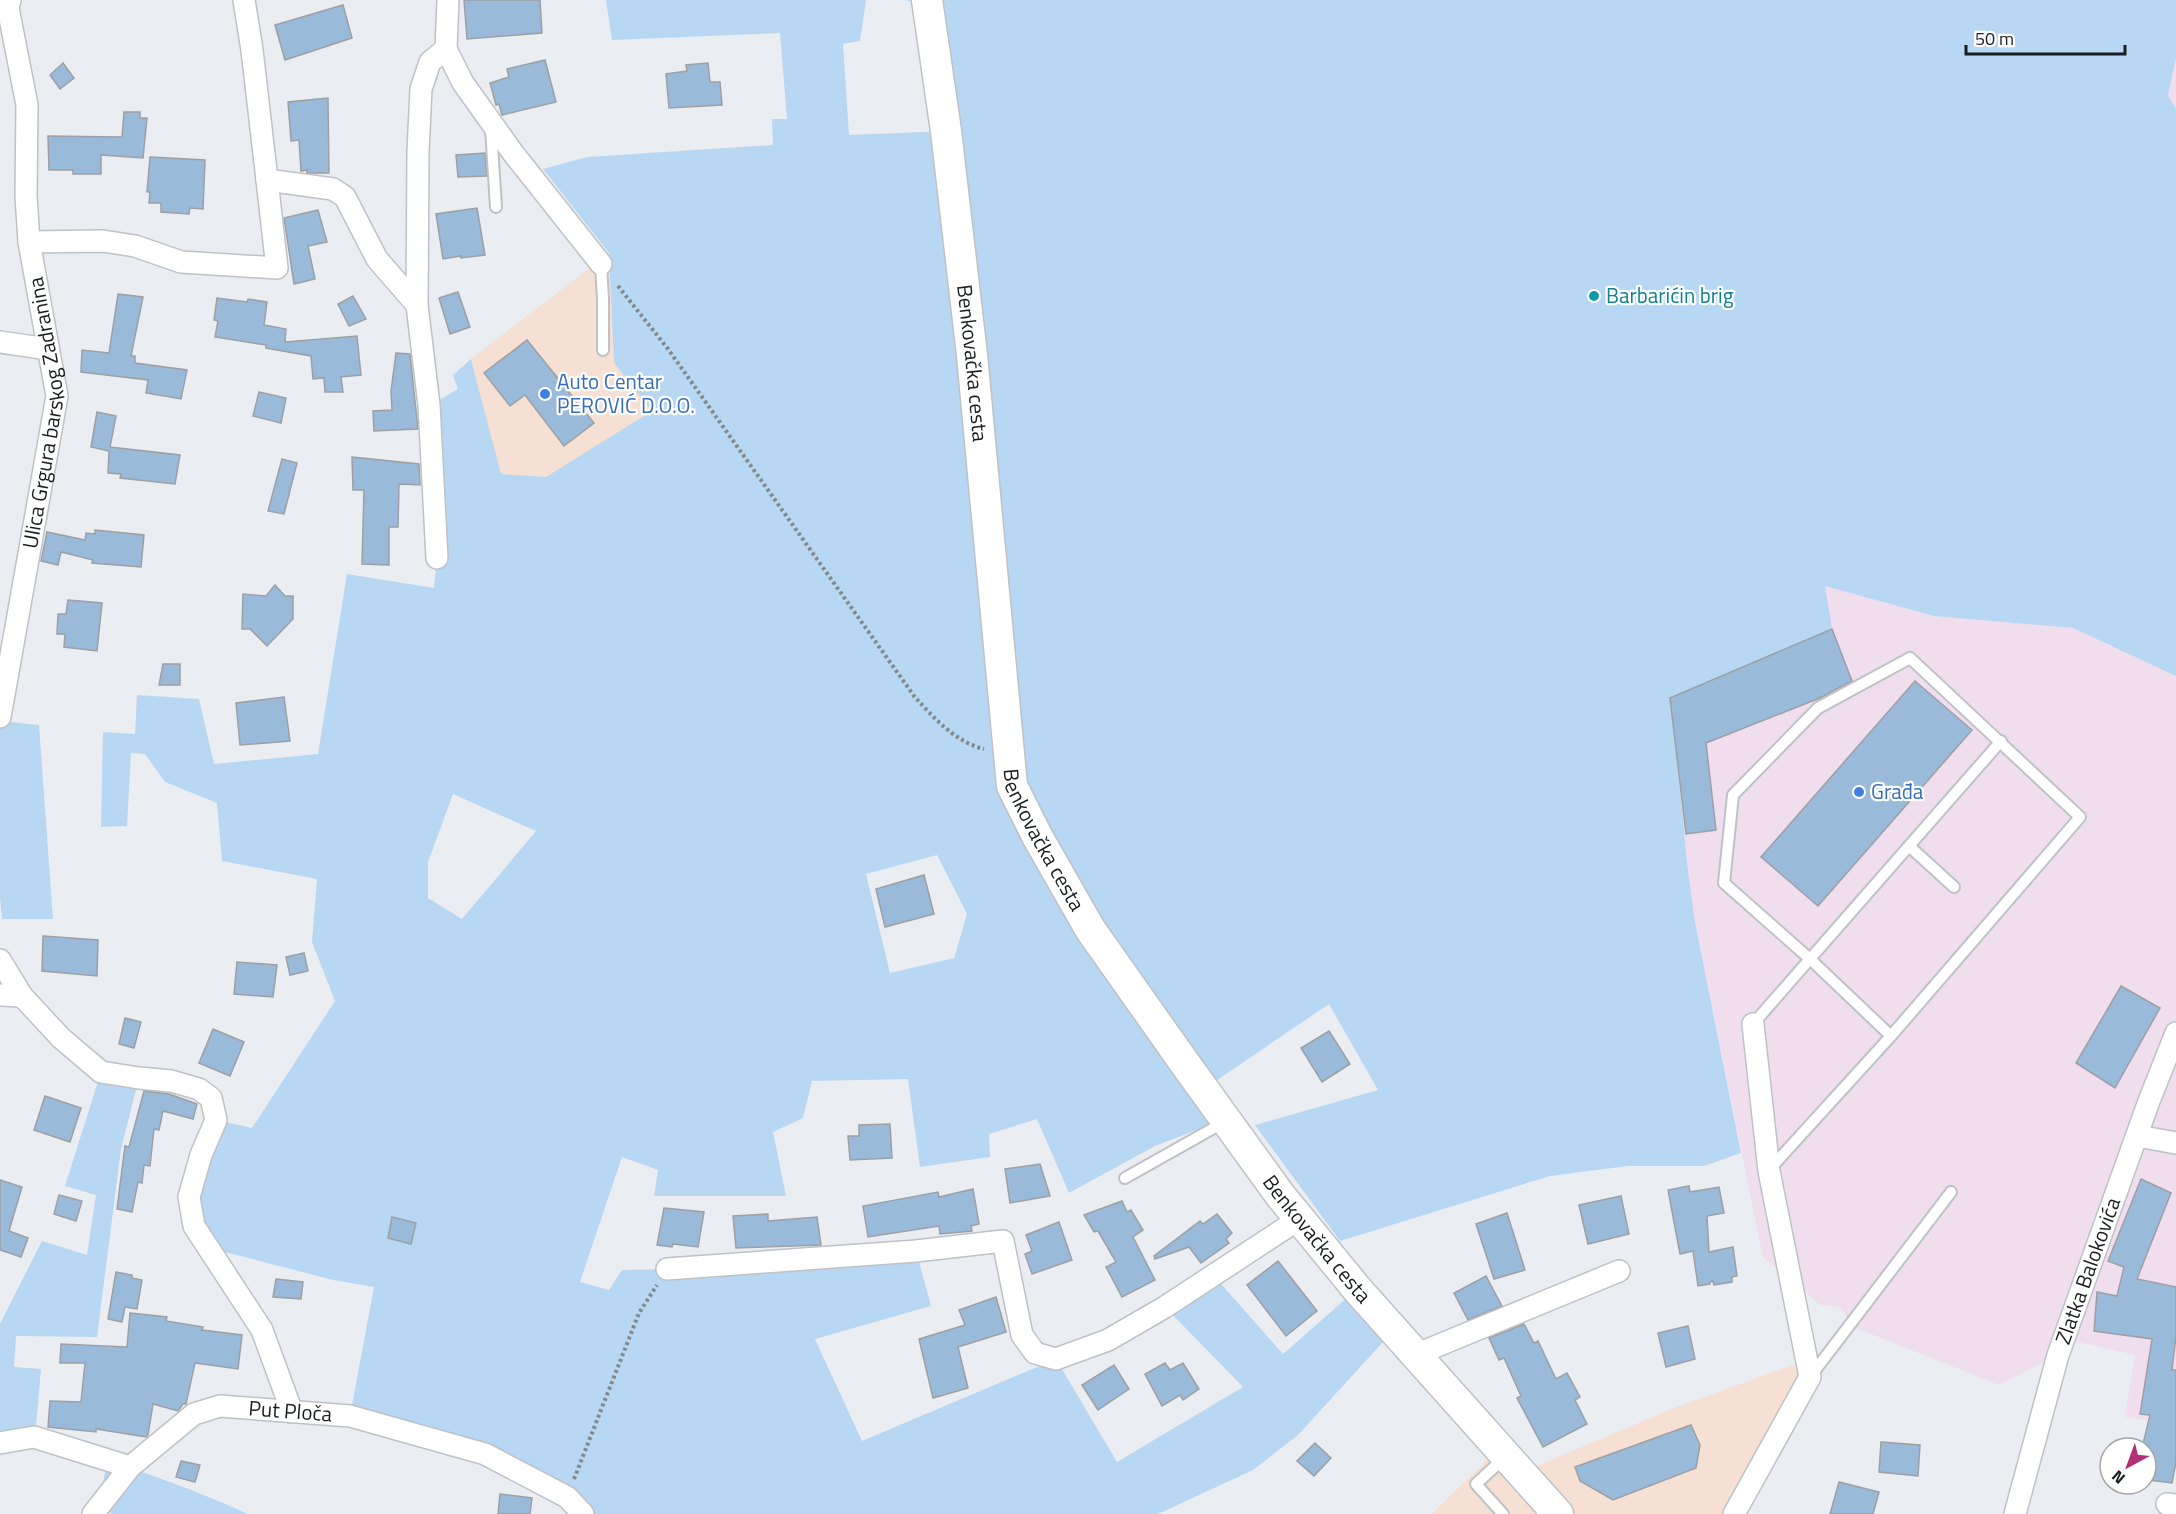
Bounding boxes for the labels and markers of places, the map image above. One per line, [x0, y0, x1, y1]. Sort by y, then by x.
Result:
place label: Barbarićin brig [1606, 279, 1734, 311]
marker: Barbarićin brig [1587, 289, 1601, 303]
place label: Auto Centar PEROVIĆ D.O.O. [557, 365, 695, 421]
marker: Auto Centar PEROVIĆ D.O.O. [538, 387, 552, 401]
place label: Građa [1871, 775, 1924, 807]
marker: Građa [1852, 785, 1866, 799]

